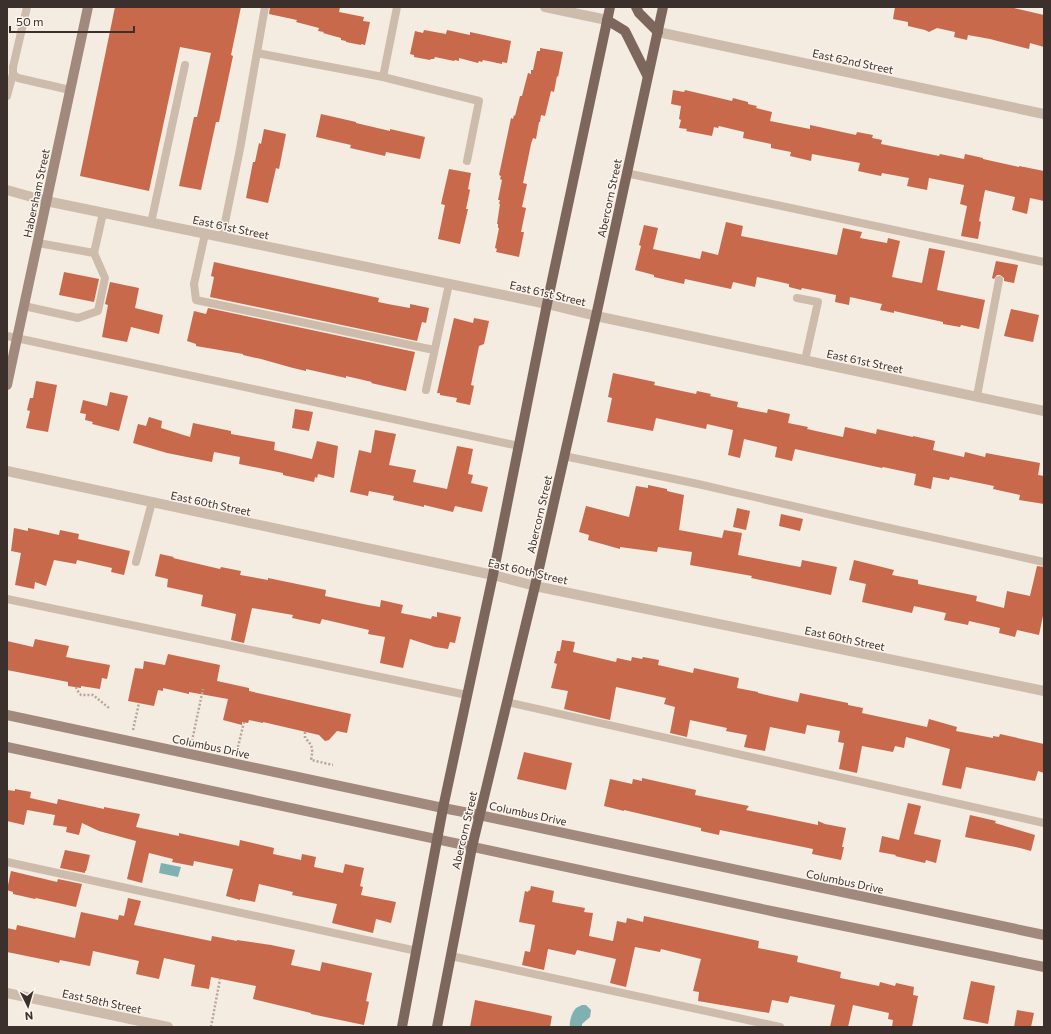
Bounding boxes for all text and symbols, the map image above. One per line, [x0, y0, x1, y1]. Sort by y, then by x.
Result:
scale bar [10, 8, 134, 34]
text: 50 m [16, 14, 44, 28]
street label: East 62nd Street [811, 46, 895, 76]
street label: Habersham Street [20, 147, 52, 239]
street label: Abercorn Street [594, 157, 624, 238]
street label: East 61st Street [192, 213, 271, 242]
street label: East 61st Street [509, 278, 588, 308]
street label: East 61st Street [826, 347, 905, 376]
street label: Abercorn Street [524, 473, 554, 554]
street label: East 60th Street [170, 488, 253, 518]
street label: East 60th Street [487, 555, 570, 587]
street label: East 60th Street [804, 623, 887, 653]
street label: Columbus Drive [171, 731, 251, 761]
street label: Abercorn Street [449, 789, 479, 870]
street label: Columbus Drive [488, 798, 568, 828]
street label: Columbus Drive [805, 866, 885, 896]
north arrow [8, 986, 48, 1026]
street label: East 58th Street [61, 986, 143, 1016]
text: N [24, 1010, 34, 1023]

